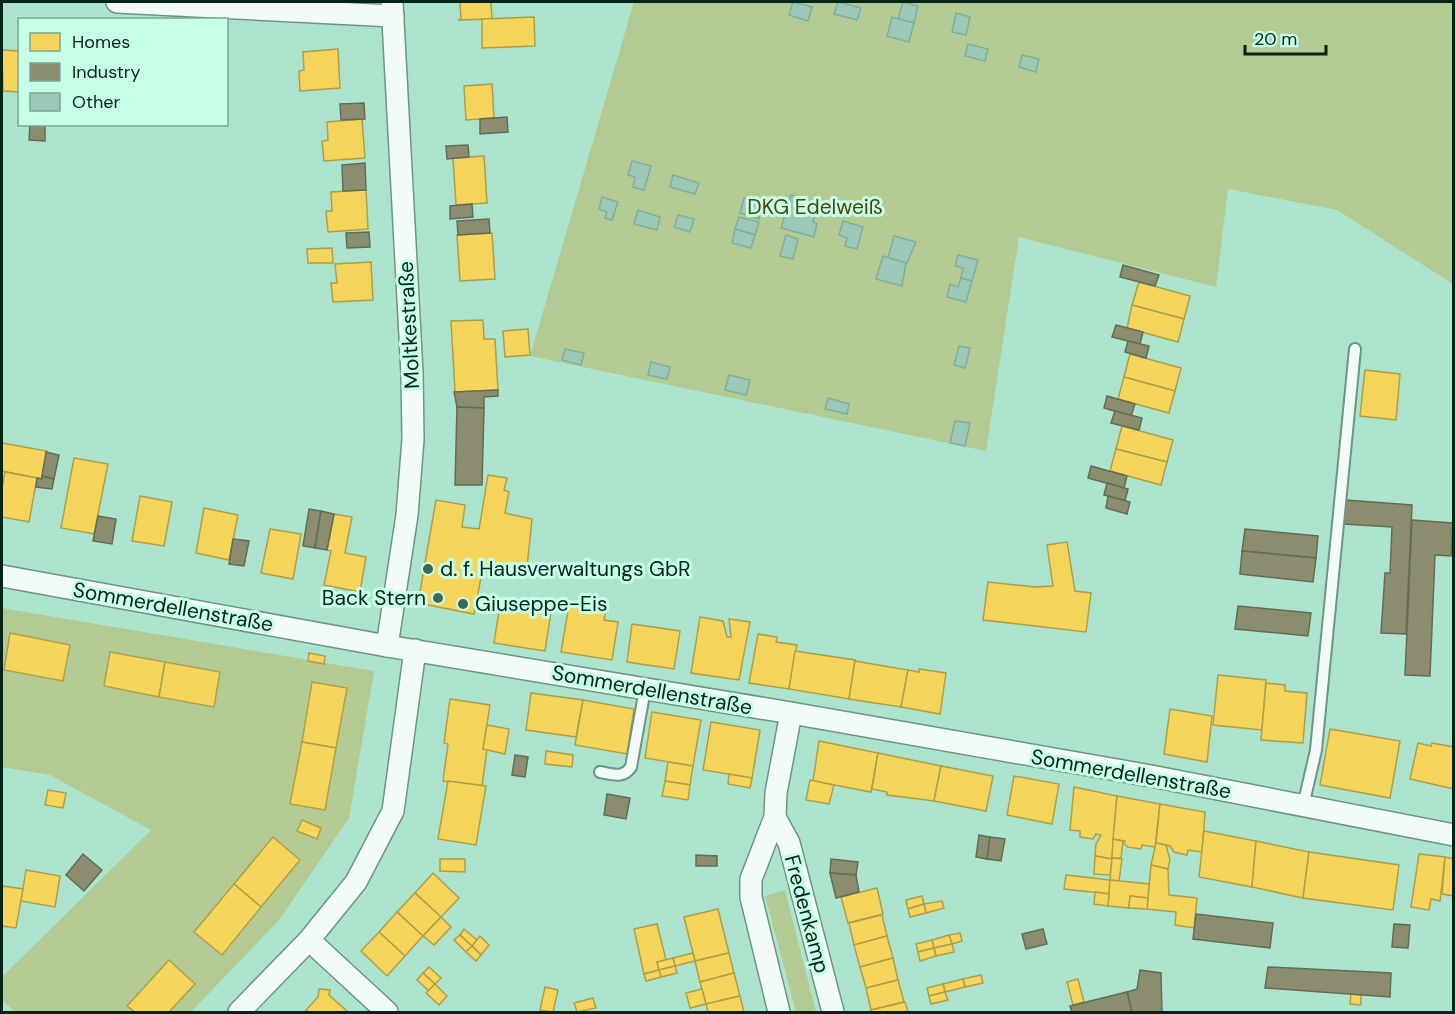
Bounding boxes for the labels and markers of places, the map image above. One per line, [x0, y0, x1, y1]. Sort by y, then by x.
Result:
place label: d. f. Hausverwaltungs GbR [440, 555, 691, 583]
marker: d. f. Hausverwaltungs GbR [421, 562, 435, 576]
place label: Back Stern [322, 584, 426, 612]
place label: Giuseppe-Eis [475, 590, 608, 618]
marker: Back Stern [431, 591, 445, 605]
marker: Giuseppe-Eis [456, 597, 470, 611]

